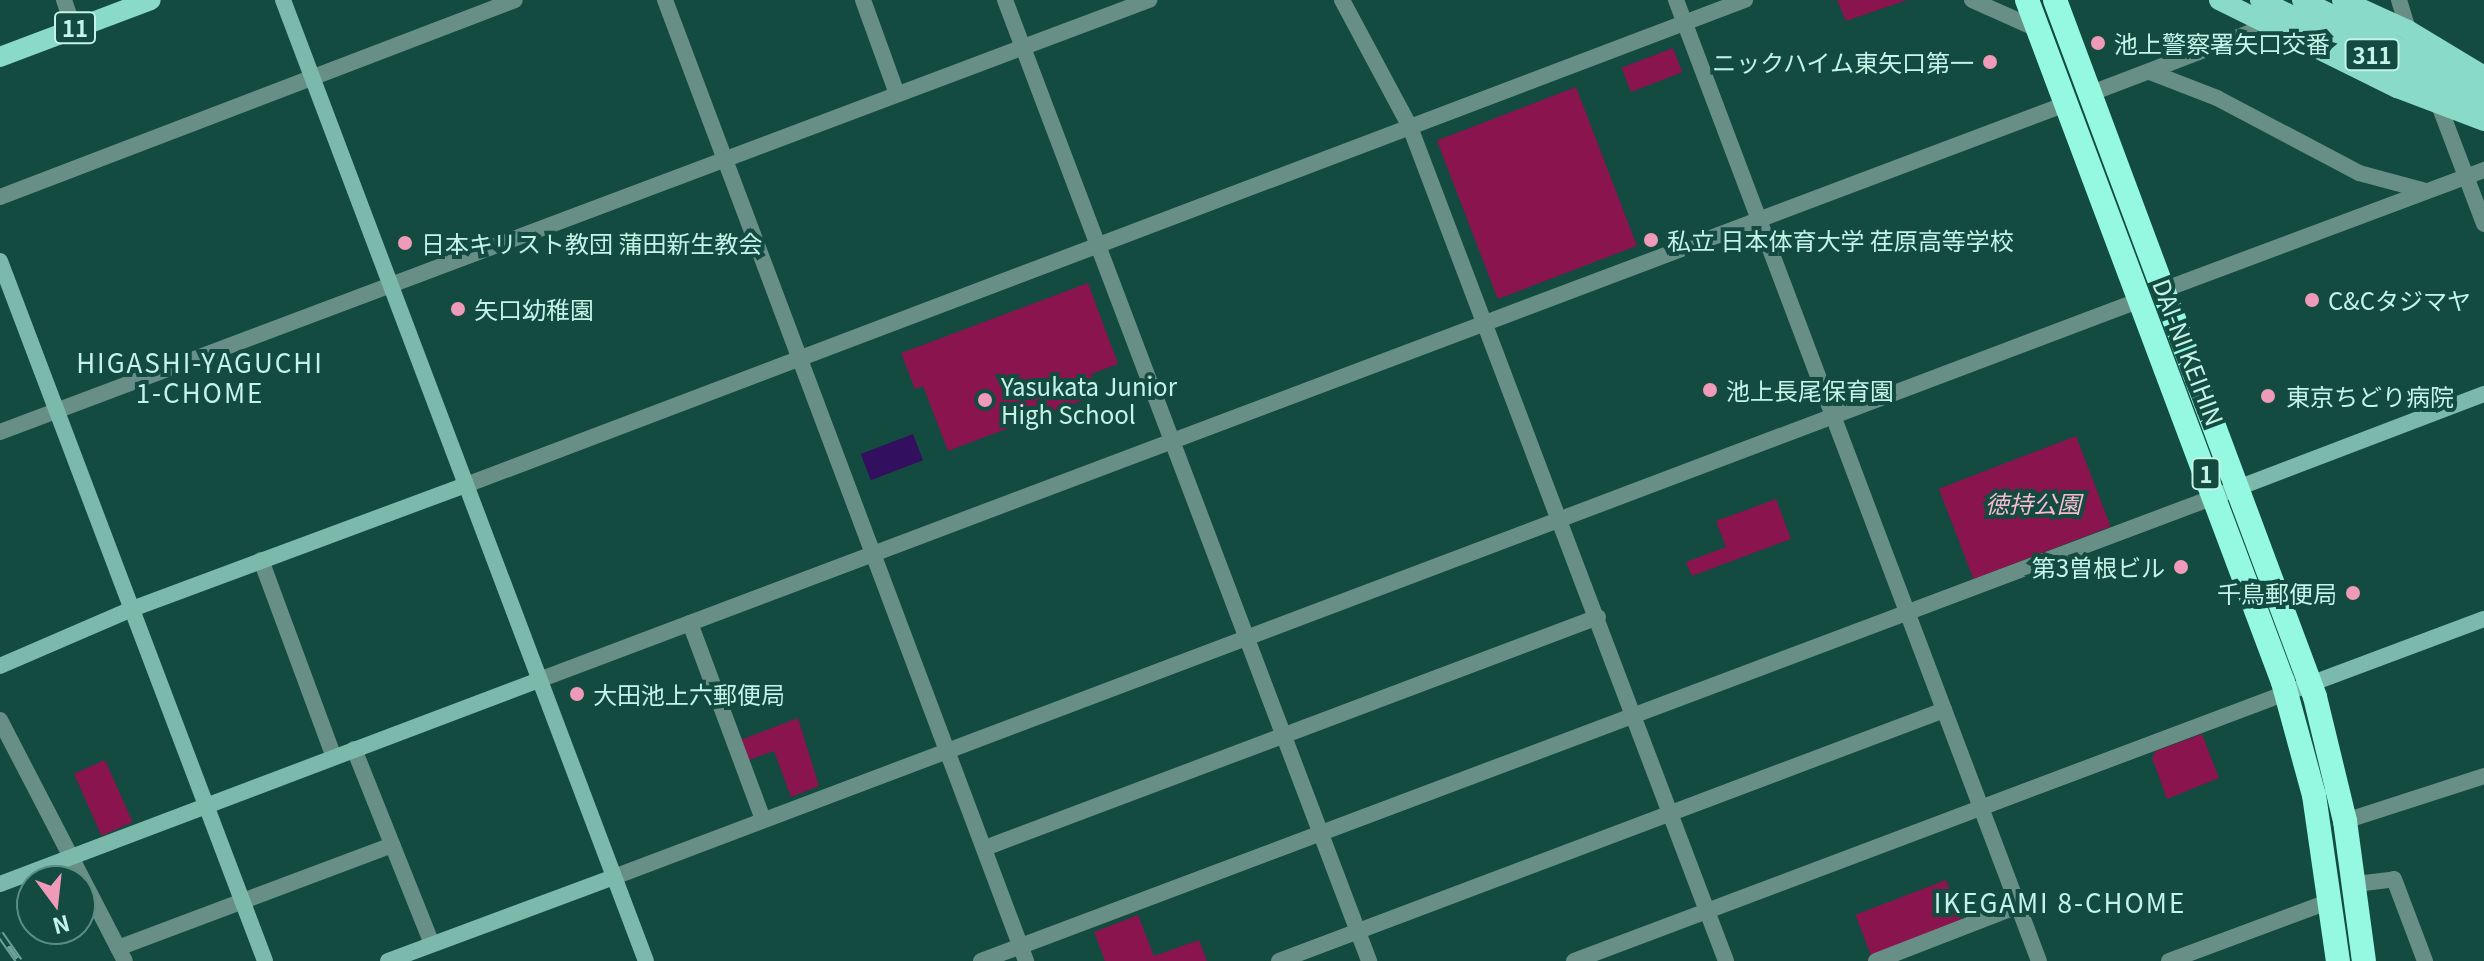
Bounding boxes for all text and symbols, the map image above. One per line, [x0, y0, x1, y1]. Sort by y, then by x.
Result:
road number: 11 [53, 10, 97, 46]
place label: 池上警察署矢口交番 [2114, 29, 2330, 57]
marker: 池上警察署矢口交番 [2089, 34, 2107, 52]
road number: 311 [2344, 37, 2400, 73]
place label: ニックハイム東矢口第一 [1710, 48, 1974, 76]
marker: ニックハイム東矢口第一 [1981, 53, 1999, 71]
place label: 私立 日本体育大学 荏原高等学校 [1667, 226, 2014, 254]
place label: 日本キリスト教団 蒲田新生教会 [421, 229, 762, 257]
marker: 私立 日本体育大学 荏原高等学校 [1642, 231, 1660, 249]
marker: 日本キリスト教団 蒲田新生教会 [396, 234, 414, 252]
street label: DAI-NI KEIHIN [2148, 275, 2230, 429]
place label: C&Cタジマヤ [2328, 286, 2471, 314]
marker: C&Cタジマヤ [2303, 291, 2321, 309]
place label: 矢口幼稚園 [474, 295, 594, 323]
marker: 矢口幼稚園 [449, 300, 467, 318]
district label: HIGASHI-YAGUCHI 1-CHOME [76, 346, 324, 408]
place label: Yasukata Junior High School [1001, 372, 1177, 428]
place label: 池上長尾保育園 [1726, 376, 1894, 404]
marker: 池上長尾保育園 [1701, 381, 1719, 399]
place label: 東京ちどり病院 [2286, 382, 2454, 410]
marker: 東京ちどり病院 [2257, 385, 2279, 407]
marker: Yasukata Junior High School [976, 391, 994, 409]
road number: 1 [2190, 456, 2222, 492]
park label: 徳持公園 [1985, 489, 2081, 517]
place label: 第3曽根ビル [2032, 553, 2165, 581]
marker: 第3曽根ビル [2172, 558, 2190, 576]
place label: 千鳥郵便局 [2217, 579, 2337, 607]
marker: 千鳥郵便局 [2344, 584, 2362, 602]
place label: 大田池上六郵便局 [593, 680, 785, 708]
marker: 大田池上六郵便局 [568, 685, 586, 703]
north arrow [16, 865, 96, 945]
district label: IKEGAMI 8-CHOME [1934, 886, 2186, 918]
text: N [50, 909, 74, 944]

